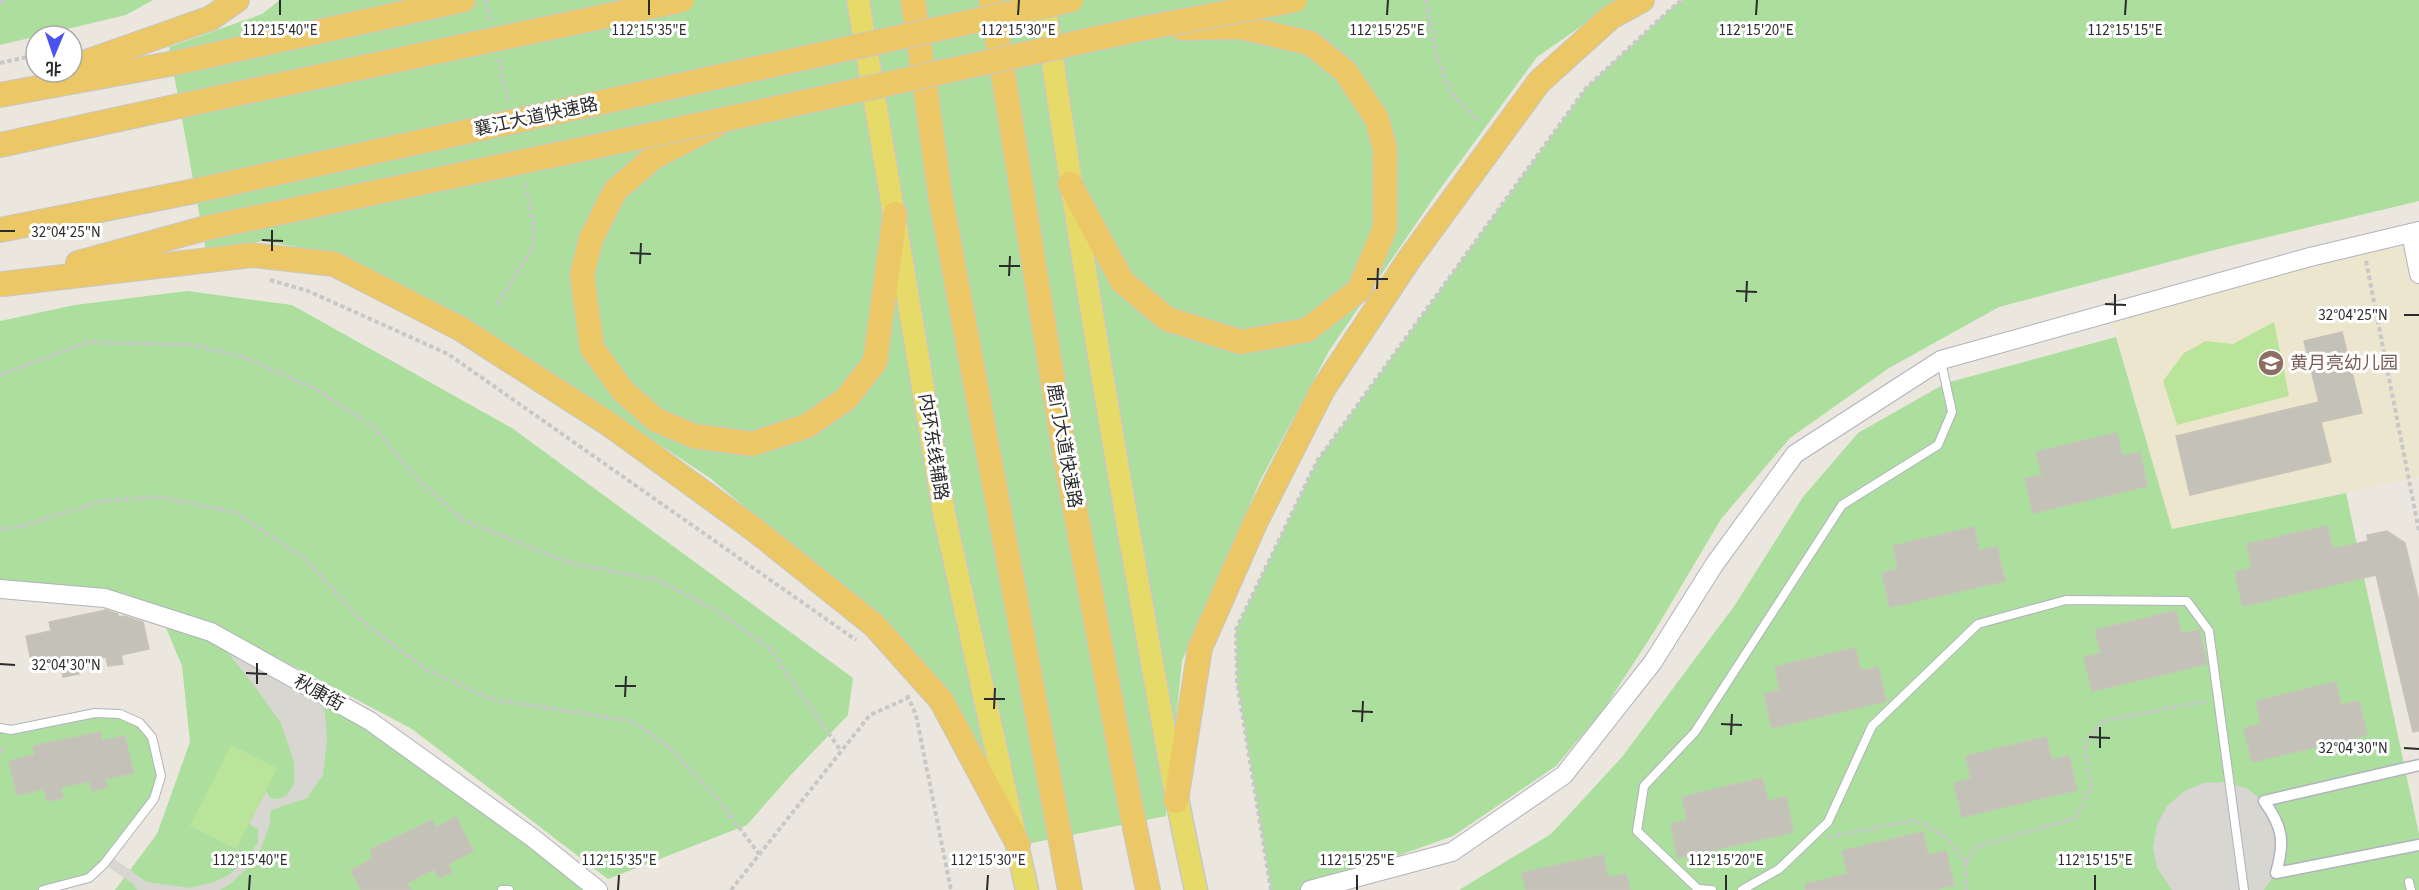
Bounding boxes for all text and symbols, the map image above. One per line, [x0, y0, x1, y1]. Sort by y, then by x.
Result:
text: 112°15'40"E [242, 20, 318, 41]
text: 112°15'35"E [611, 20, 687, 41]
text: 112°15'30"E [980, 20, 1056, 41]
text: 112°15'25"E [1349, 20, 1425, 41]
text: 112°15'20"E [1718, 20, 1794, 41]
text: 112°15'15"E [2087, 20, 2163, 41]
north arrow [24, 24, 84, 84]
text: 北 [45, 57, 62, 79]
street label: 襄江大道快速路 [472, 92, 600, 142]
text: 32°04'25"N [31, 222, 101, 243]
text: 32°04'25"N [2318, 305, 2388, 326]
school or university icon: 黄月亮幼儿园 [2256, 348, 2286, 378]
place label: 黄月亮幼儿园 [2290, 351, 2398, 376]
street label: 鹿门大道快速路 [1041, 382, 1087, 510]
street label: 内环东线辅路 [912, 392, 954, 502]
text: 32°04'30"N [31, 655, 101, 676]
street label: 秋康街 [289, 669, 349, 717]
text: 32°04'30"N [2318, 738, 2388, 759]
text: 112°15'40"E [212, 850, 288, 871]
text: 112°15'35"E [581, 850, 657, 871]
text: 112°15'30"E [950, 850, 1026, 871]
text: 112°15'25"E [1319, 850, 1395, 871]
text: 112°15'20"E [1688, 850, 1764, 871]
text: 112°15'15"E [2057, 850, 2133, 871]

